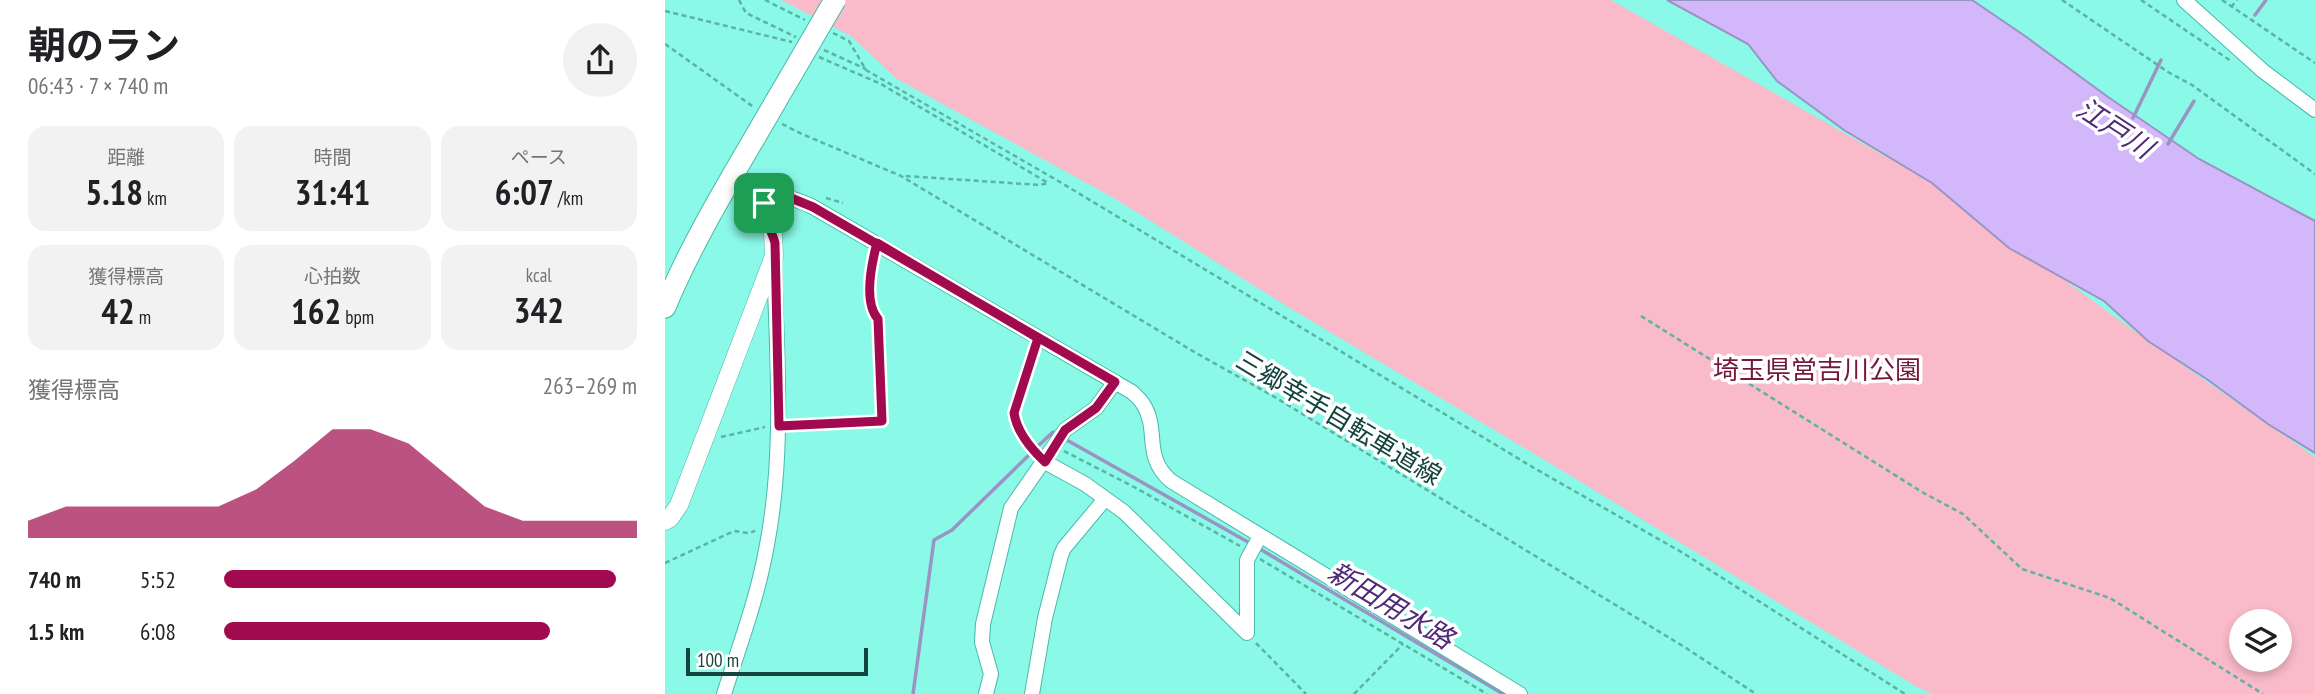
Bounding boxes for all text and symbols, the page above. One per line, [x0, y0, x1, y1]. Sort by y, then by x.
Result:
text: 朝のラン [28, 20, 180, 69]
button: share [563, 23, 637, 97]
text: 06:43 · 7 × 740 m [28, 71, 168, 100]
water label: 江戸川 [2070, 89, 2163, 168]
text: 距離 [107, 145, 145, 169]
text: 時間 [313, 145, 352, 169]
text: ペース [511, 145, 567, 169]
text: 5.18 [85, 169, 143, 215]
text: 31:41 [295, 169, 370, 215]
text: 6:07 [495, 169, 554, 215]
pin [734, 173, 794, 233]
icon: arrive [745, 184, 783, 222]
text: km [143, 186, 167, 210]
text: /km [554, 186, 583, 210]
text: kcal [526, 263, 552, 287]
text: 獲得標高 [88, 264, 164, 288]
text: 心拍数 [304, 264, 361, 288]
text: 342 [514, 287, 564, 333]
text: 42 [101, 288, 135, 334]
text: 162 [291, 288, 341, 334]
text: m [135, 305, 151, 329]
text: bpm [341, 305, 374, 329]
street label: 三郷幸手自転車道線 [1230, 343, 1448, 492]
park label: 埼玉県営吉川公園 [1713, 353, 1921, 386]
text: 263–269 m [543, 371, 637, 400]
text: 獲得標高 [28, 375, 120, 404]
water label: 新田用水路 [1322, 553, 1462, 658]
text: 740 m [28, 565, 81, 594]
text: 5:52 [140, 565, 176, 594]
map controls [2229, 609, 2292, 672]
button: layers [2229, 609, 2292, 672]
text: 1.5 km [28, 617, 84, 646]
text: 6:08 [140, 617, 176, 646]
scale bar [686, 645, 868, 677]
text: 100 m [697, 648, 739, 672]

